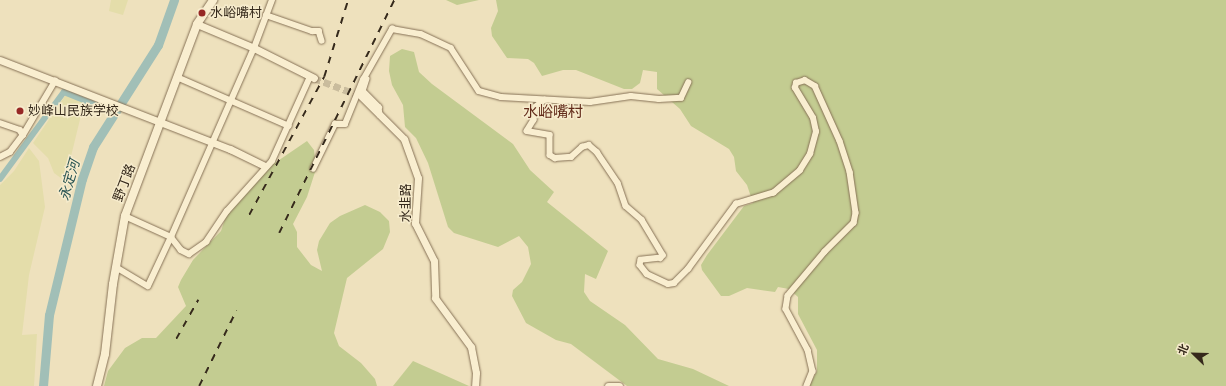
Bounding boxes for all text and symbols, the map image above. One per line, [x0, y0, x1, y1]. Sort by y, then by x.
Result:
place label: 水峪嘴村 [210, 5, 262, 21]
marker: 水峪嘴村 [197, 8, 207, 18]
place label: 妙峰山民族学校 [28, 103, 119, 119]
district label: 水峪嘴村 [523, 103, 583, 121]
marker: 妙峰山民族学校 [15, 106, 25, 116]
water label: 永定河 [55, 157, 83, 203]
street label: 野丁路 [111, 162, 139, 204]
street label: 水韭路 [398, 184, 414, 222]
north arrow [1174, 334, 1214, 374]
text: 北 [1174, 342, 1192, 357]

